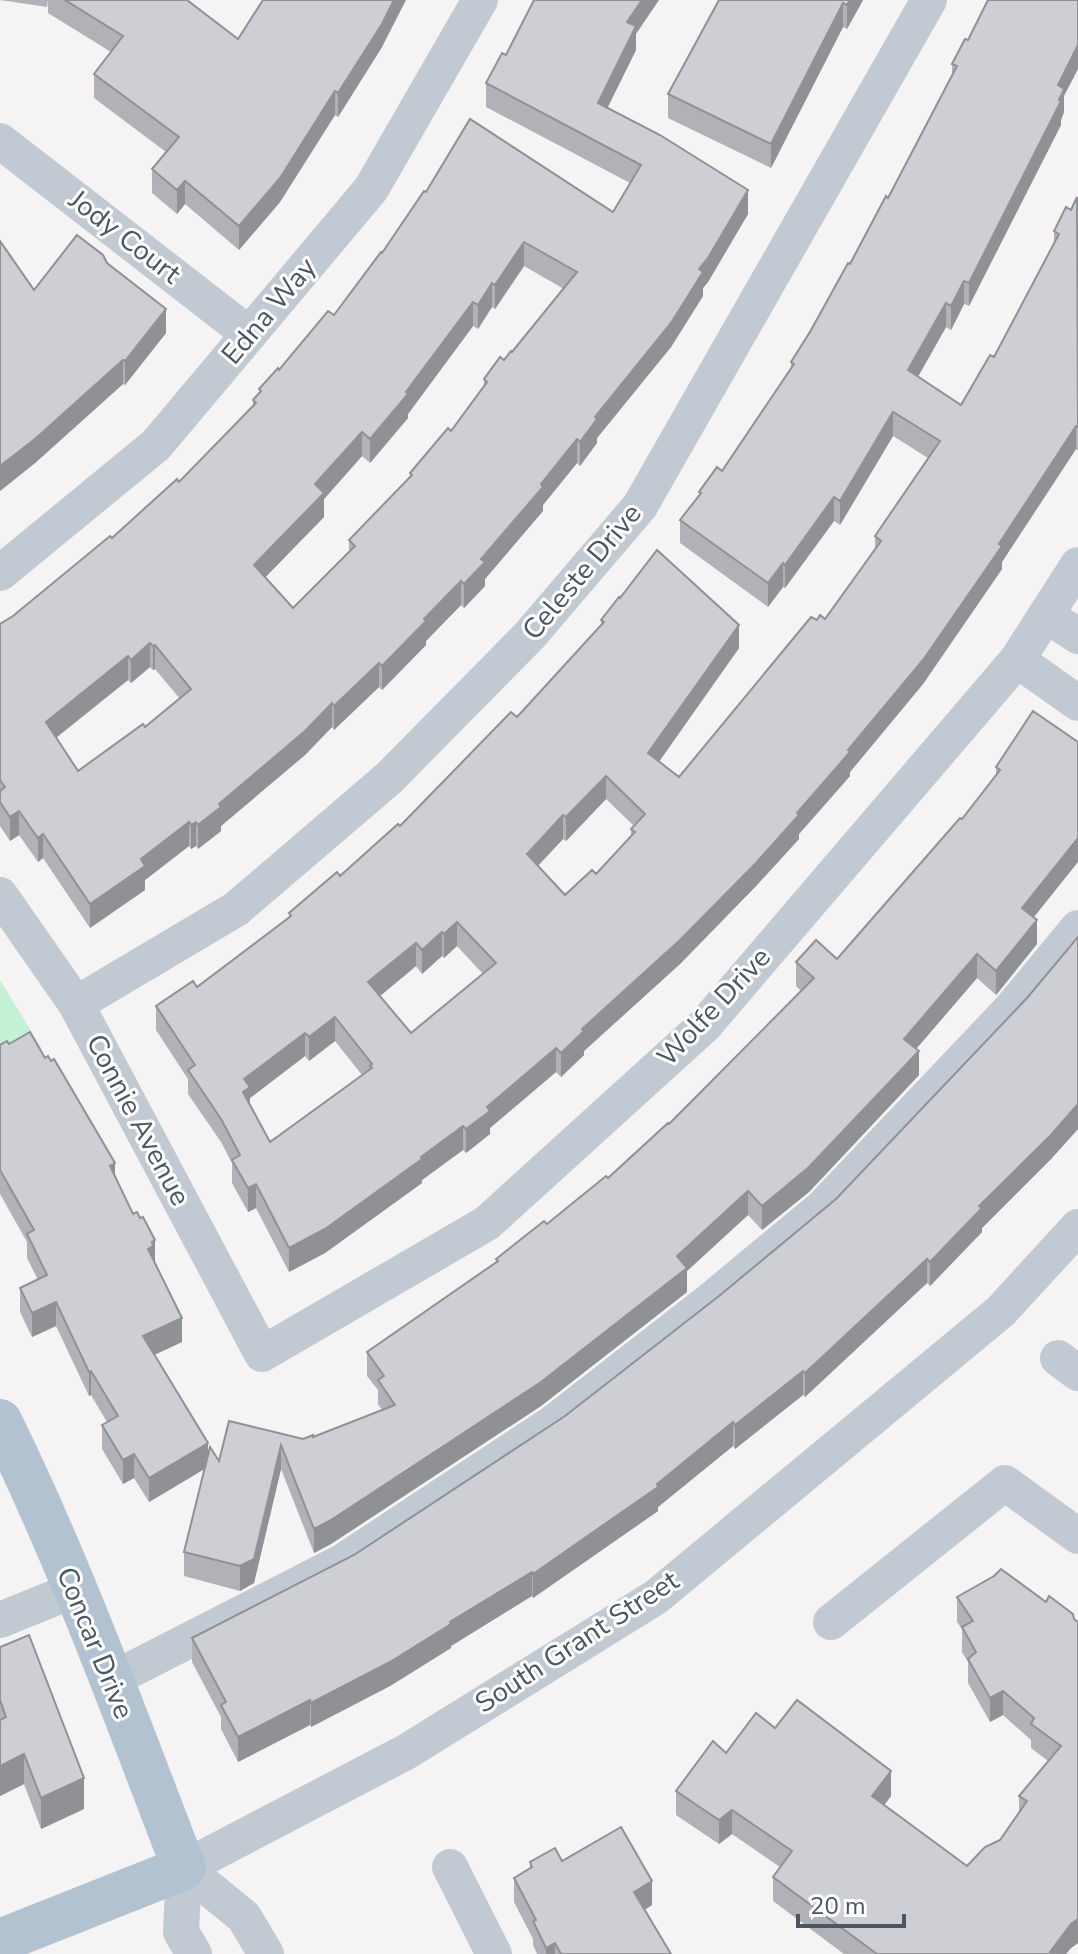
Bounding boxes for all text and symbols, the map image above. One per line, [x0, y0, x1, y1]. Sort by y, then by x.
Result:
street label: Jody Court [60, 181, 189, 293]
street label: Edna Way [213, 249, 325, 373]
street label: Celeste Drive [514, 496, 650, 648]
street label: Wolfe Drive [649, 939, 779, 1075]
street label: Connie Avenue [77, 1028, 199, 1212]
street label: Concar Drive [47, 1561, 143, 1725]
street label: South Grant Street [468, 1562, 686, 1722]
scale bar [798, 1878, 904, 1928]
text: 20 m [810, 1890, 866, 1922]

